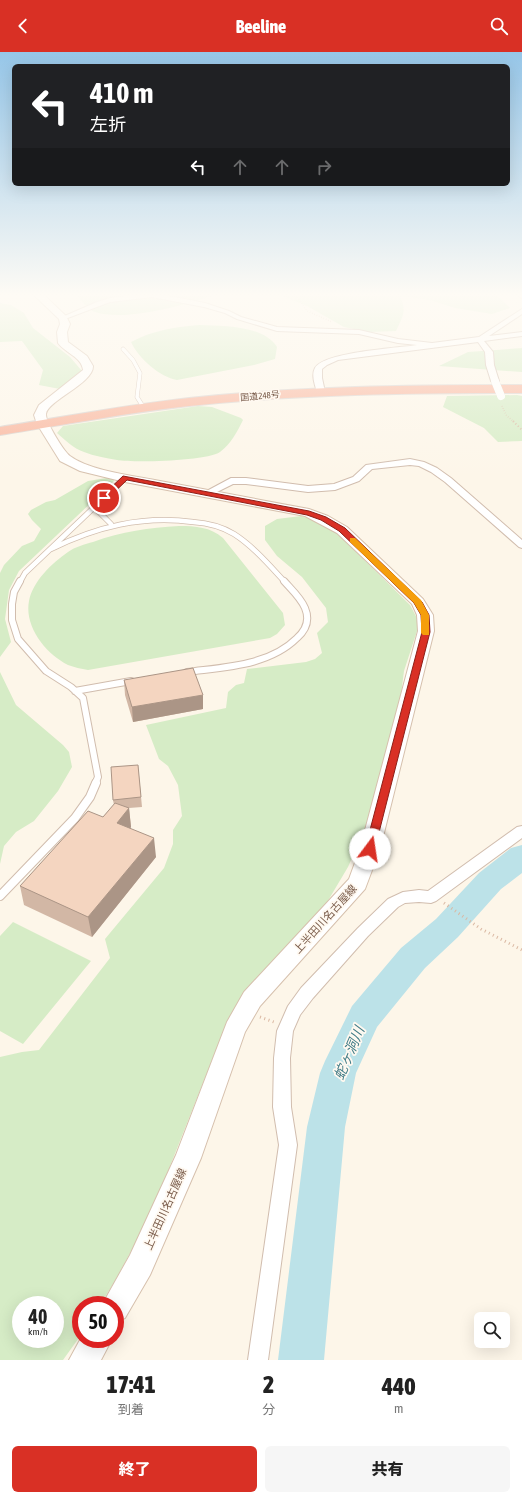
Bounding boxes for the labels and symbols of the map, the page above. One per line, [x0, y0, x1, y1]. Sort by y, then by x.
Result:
street label: 国道248号 [240, 389, 280, 403]
pin [87, 481, 121, 515]
position arrow [349, 828, 391, 870]
street label: 上半田川名古屋線 [291, 882, 359, 956]
water label: 蛇ヶ洞川 [331, 1022, 368, 1082]
street label: 上半田川名古屋線 [142, 1166, 188, 1252]
speed limit sign: 50 [72, 1296, 124, 1348]

